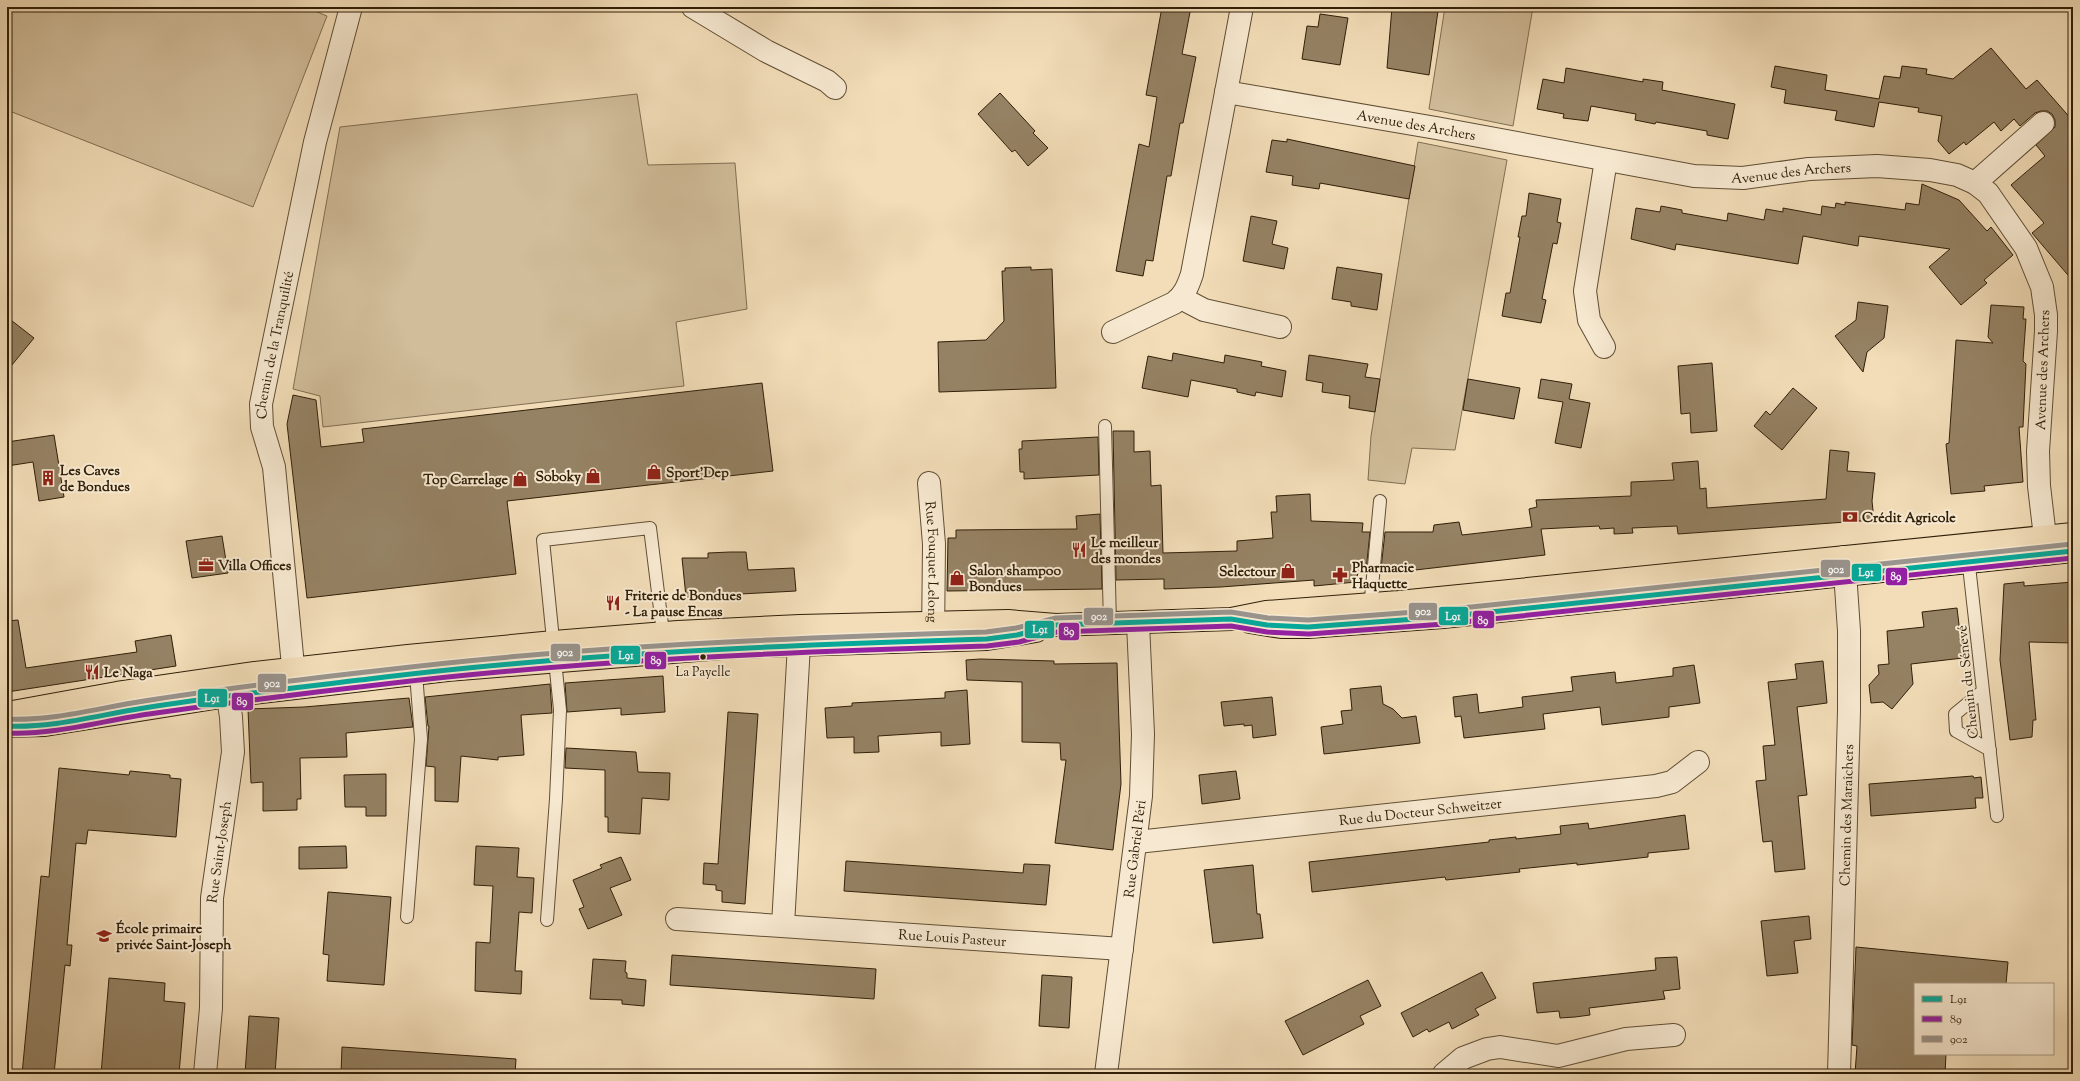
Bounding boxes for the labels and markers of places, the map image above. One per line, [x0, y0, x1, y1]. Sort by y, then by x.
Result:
place label: Les Caves de Bondues [60, 462, 130, 498]
shop icon: Sport'Dep [645, 463, 663, 481]
place label: Sport'Dep [666, 464, 729, 484]
shop icon: Soboky [584, 467, 602, 485]
place label: Soboky [536, 468, 581, 488]
building icon: Les Caves de Bondues [39, 469, 57, 487]
shop icon: Top Carrelage [511, 470, 529, 488]
place label: Top Carrelage [423, 471, 508, 491]
bank icon: Crédit Agricole [1841, 508, 1859, 526]
place label: Crédit Agricole [1862, 509, 1956, 529]
place label: Le meilleur des mondes [1091, 534, 1161, 570]
restaurant icon: Le meilleur des mondes [1070, 541, 1088, 559]
office icon: Villa Offices [197, 556, 215, 574]
place label: Villa Offices [218, 557, 292, 577]
place label: Pharmacie Haquette [1352, 559, 1415, 595]
place label: Salon shampoo Bondues [969, 562, 1062, 598]
shop icon: Selectour [1279, 562, 1297, 580]
place label: Selectour [1219, 563, 1277, 583]
pharmacy icon: Pharmacie Haquette [1331, 566, 1349, 584]
shop icon: Salon shampoo Bondues [948, 569, 966, 587]
place label: Friterie de Bondues - La pause Encas [625, 587, 742, 623]
restaurant icon: Friterie de Bondues - La pause Encas [604, 594, 622, 612]
marker: La Payelle [698, 652, 708, 662]
restaurant icon: Le Naga [83, 663, 101, 681]
place label: Le Naga [104, 664, 153, 684]
place label: La Payelle [676, 664, 730, 682]
place label: École primaire privée Saint-Joseph [116, 919, 232, 956]
school or university icon: École primaire privée Saint-Joseph [95, 927, 113, 945]

